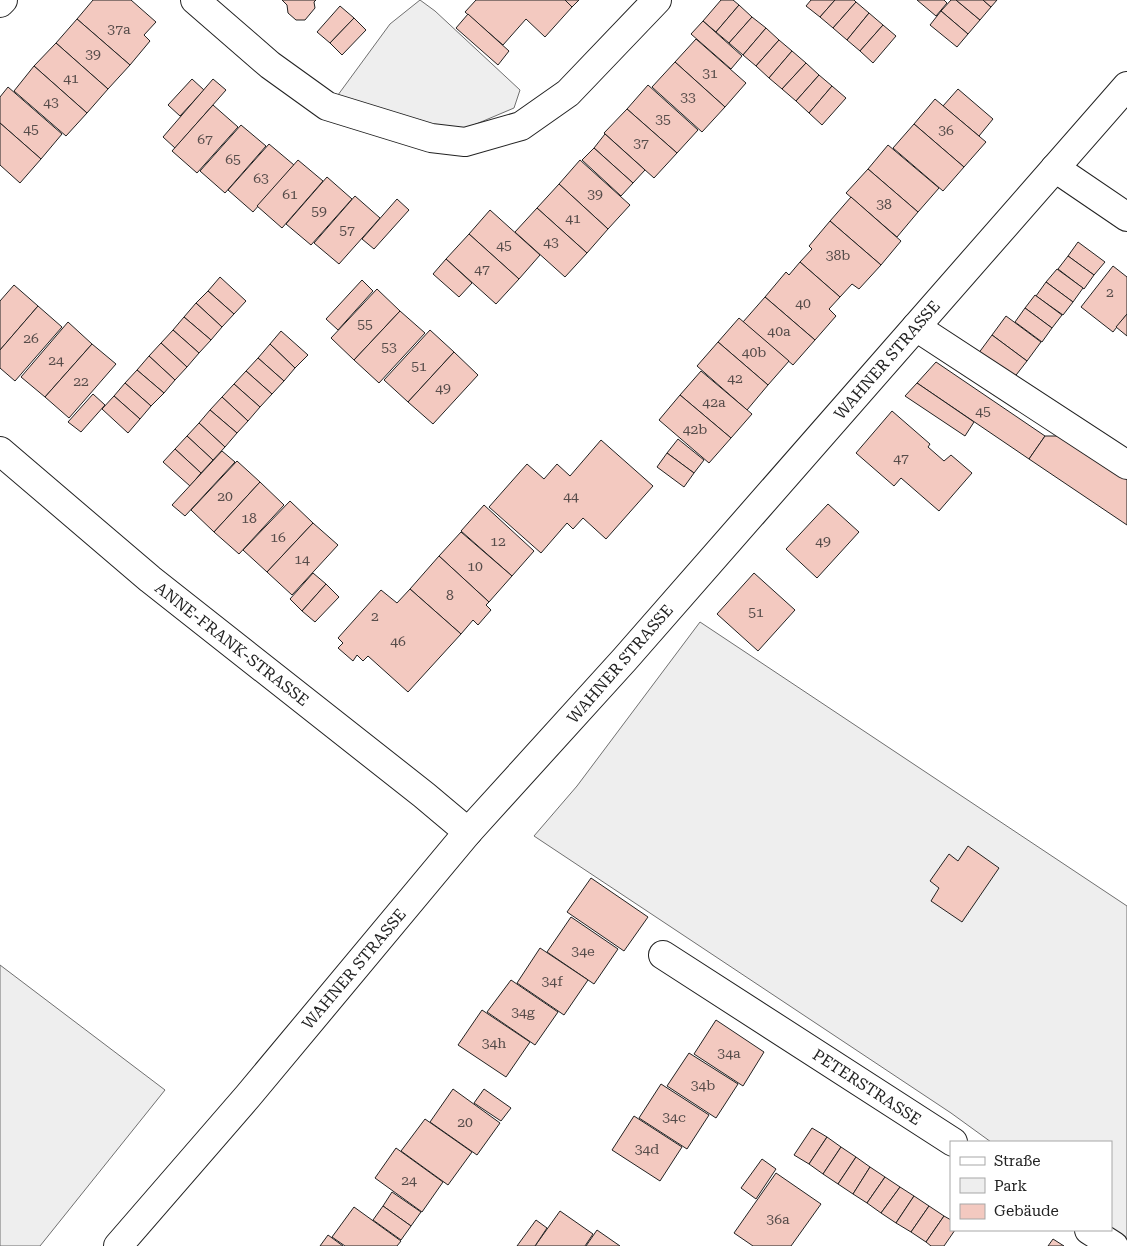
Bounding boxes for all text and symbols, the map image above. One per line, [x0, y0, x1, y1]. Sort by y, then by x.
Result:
house number: 37a [107, 21, 131, 37]
house number: 39 [85, 46, 101, 62]
house number: 31 [702, 65, 718, 81]
house number: 41 [63, 70, 79, 86]
house number: 33 [680, 89, 696, 105]
house number: 43 [43, 94, 59, 110]
house number: 35 [655, 111, 671, 127]
house number: 45 [23, 121, 39, 137]
house number: 36 [938, 122, 954, 138]
house number: 67 [197, 131, 213, 147]
house number: 37 [633, 135, 649, 151]
house number: 65 [225, 151, 241, 167]
house number: 63 [253, 170, 269, 186]
house number: 61 [282, 186, 298, 202]
house number: 39 [587, 186, 603, 202]
house number: 38 [876, 196, 892, 212]
house number: 59 [311, 203, 327, 219]
house number: 41 [565, 210, 581, 226]
house number: 57 [339, 222, 355, 238]
house number: 43 [543, 234, 559, 250]
house number: 45 [496, 237, 512, 253]
house number: 38b [826, 247, 850, 263]
house number: 47 [474, 261, 490, 277]
house number: 2 [1106, 284, 1114, 300]
house number: 40 [795, 295, 811, 311]
street label: WAHNER STRASSE [830, 297, 944, 423]
house number: 55 [357, 316, 373, 332]
house number: 40a [767, 323, 791, 339]
house number: 26 [23, 330, 39, 346]
house number: 53 [381, 339, 397, 355]
house number: 40b [742, 344, 766, 360]
house number: 24 [48, 352, 64, 368]
house number: 51 [411, 358, 427, 374]
house number: 42 [727, 370, 743, 386]
house number: 22 [73, 373, 89, 389]
house number: 49 [435, 380, 451, 396]
house number: 42a [702, 394, 726, 410]
house number: 45 [975, 403, 991, 419]
house number: 42b [683, 421, 707, 437]
house number: 47 [893, 450, 909, 466]
house number: 20 [217, 488, 233, 504]
house number: 44 [563, 488, 579, 504]
house number: 18 [241, 510, 257, 526]
house number: 16 [270, 529, 286, 545]
house number: 12 [490, 533, 506, 549]
house number: 49 [815, 533, 831, 549]
house number: 14 [294, 551, 310, 567]
house number: 10 [467, 558, 483, 574]
street label: ANNE-FRANK-STRASSE [151, 578, 313, 710]
house number: 8 [446, 587, 454, 603]
street label: WAHNER STRASSE [563, 601, 677, 727]
house number: 51 [748, 604, 764, 620]
house number: 2 [371, 608, 379, 624]
house number: 46 [390, 633, 406, 649]
street label: WAHNER STRASSE [298, 905, 410, 1033]
house number: 34e [571, 943, 595, 959]
house number: 34f [541, 973, 563, 989]
house number: 34g [511, 1004, 535, 1020]
house number: 34h [482, 1035, 506, 1051]
house number: 34a [717, 1045, 741, 1061]
street label: PETERSTRASSE [809, 1045, 925, 1129]
house number: 34b [691, 1077, 715, 1093]
house number: 34c [662, 1109, 686, 1125]
house number: 20 [457, 1114, 473, 1130]
house number: 34d [635, 1141, 659, 1157]
legend [950, 1141, 1112, 1231]
text: Straße [994, 1152, 1041, 1170]
house number: 24 [401, 1172, 417, 1188]
text: Park [994, 1177, 1028, 1195]
text: Gebäude [994, 1202, 1059, 1220]
house number: 36a [766, 1211, 790, 1227]

